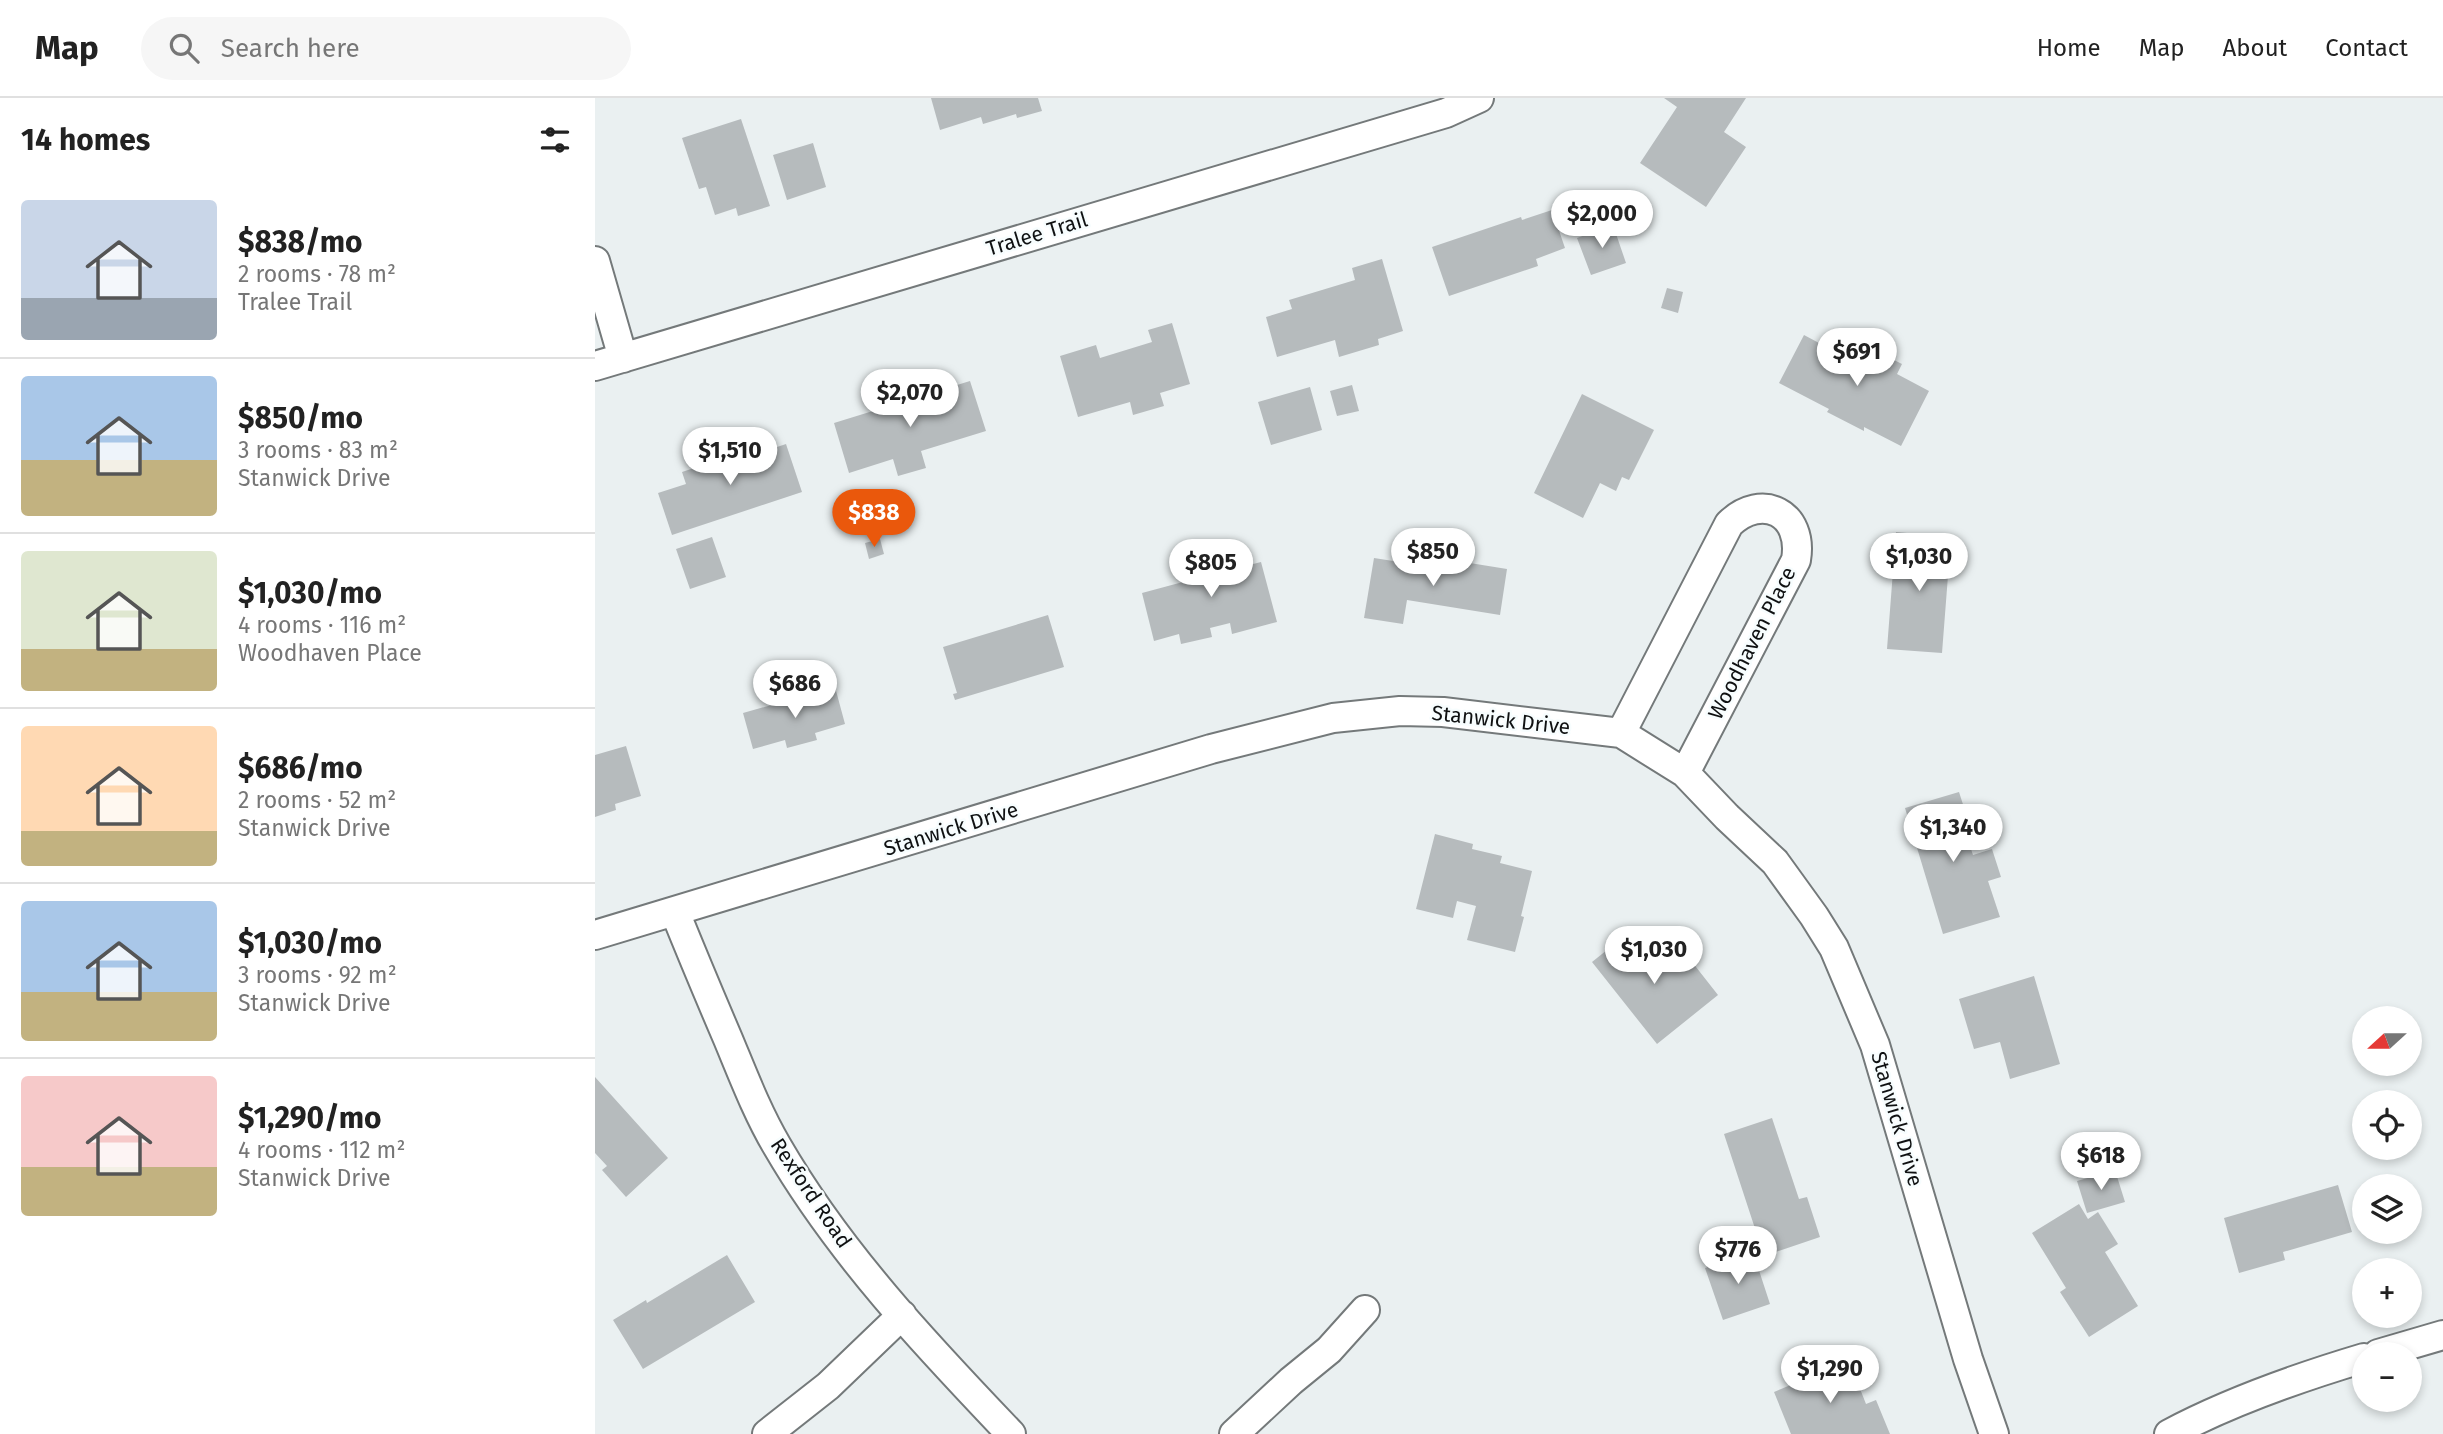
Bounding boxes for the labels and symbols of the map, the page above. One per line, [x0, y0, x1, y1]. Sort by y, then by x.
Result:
pin: $2,000 [1545, 190, 1659, 250]
street label: Tralee Trail [983, 206, 1091, 262]
pin: $691 [1816, 328, 1898, 388]
pin: $2,070 [853, 370, 967, 429]
pin: $1,510 [673, 428, 787, 487]
pin: $838 [833, 490, 915, 549]
pin: $850 [1392, 528, 1474, 588]
pin: $1,030 [1862, 533, 1976, 593]
pin: $805 [1170, 540, 1252, 599]
street label: Woodhaven Place [1702, 562, 1802, 724]
pin: $686 [754, 660, 836, 720]
street label: Stanwick Drive [1430, 700, 1572, 740]
street label: Stanwick Drive [881, 796, 1021, 862]
pin: $1,340 [1896, 804, 2010, 864]
pin: $1,030 [1597, 926, 1711, 986]
north arrow [2352, 1006, 2422, 1076]
street label: Stanwick Drive [1865, 1049, 1929, 1189]
pin: $618 [2060, 1132, 2142, 1192]
street label: Rexford Road [765, 1133, 857, 1253]
pin: $776 [1697, 1226, 1779, 1286]
pin: $1,290 [1773, 1346, 1887, 1405]

